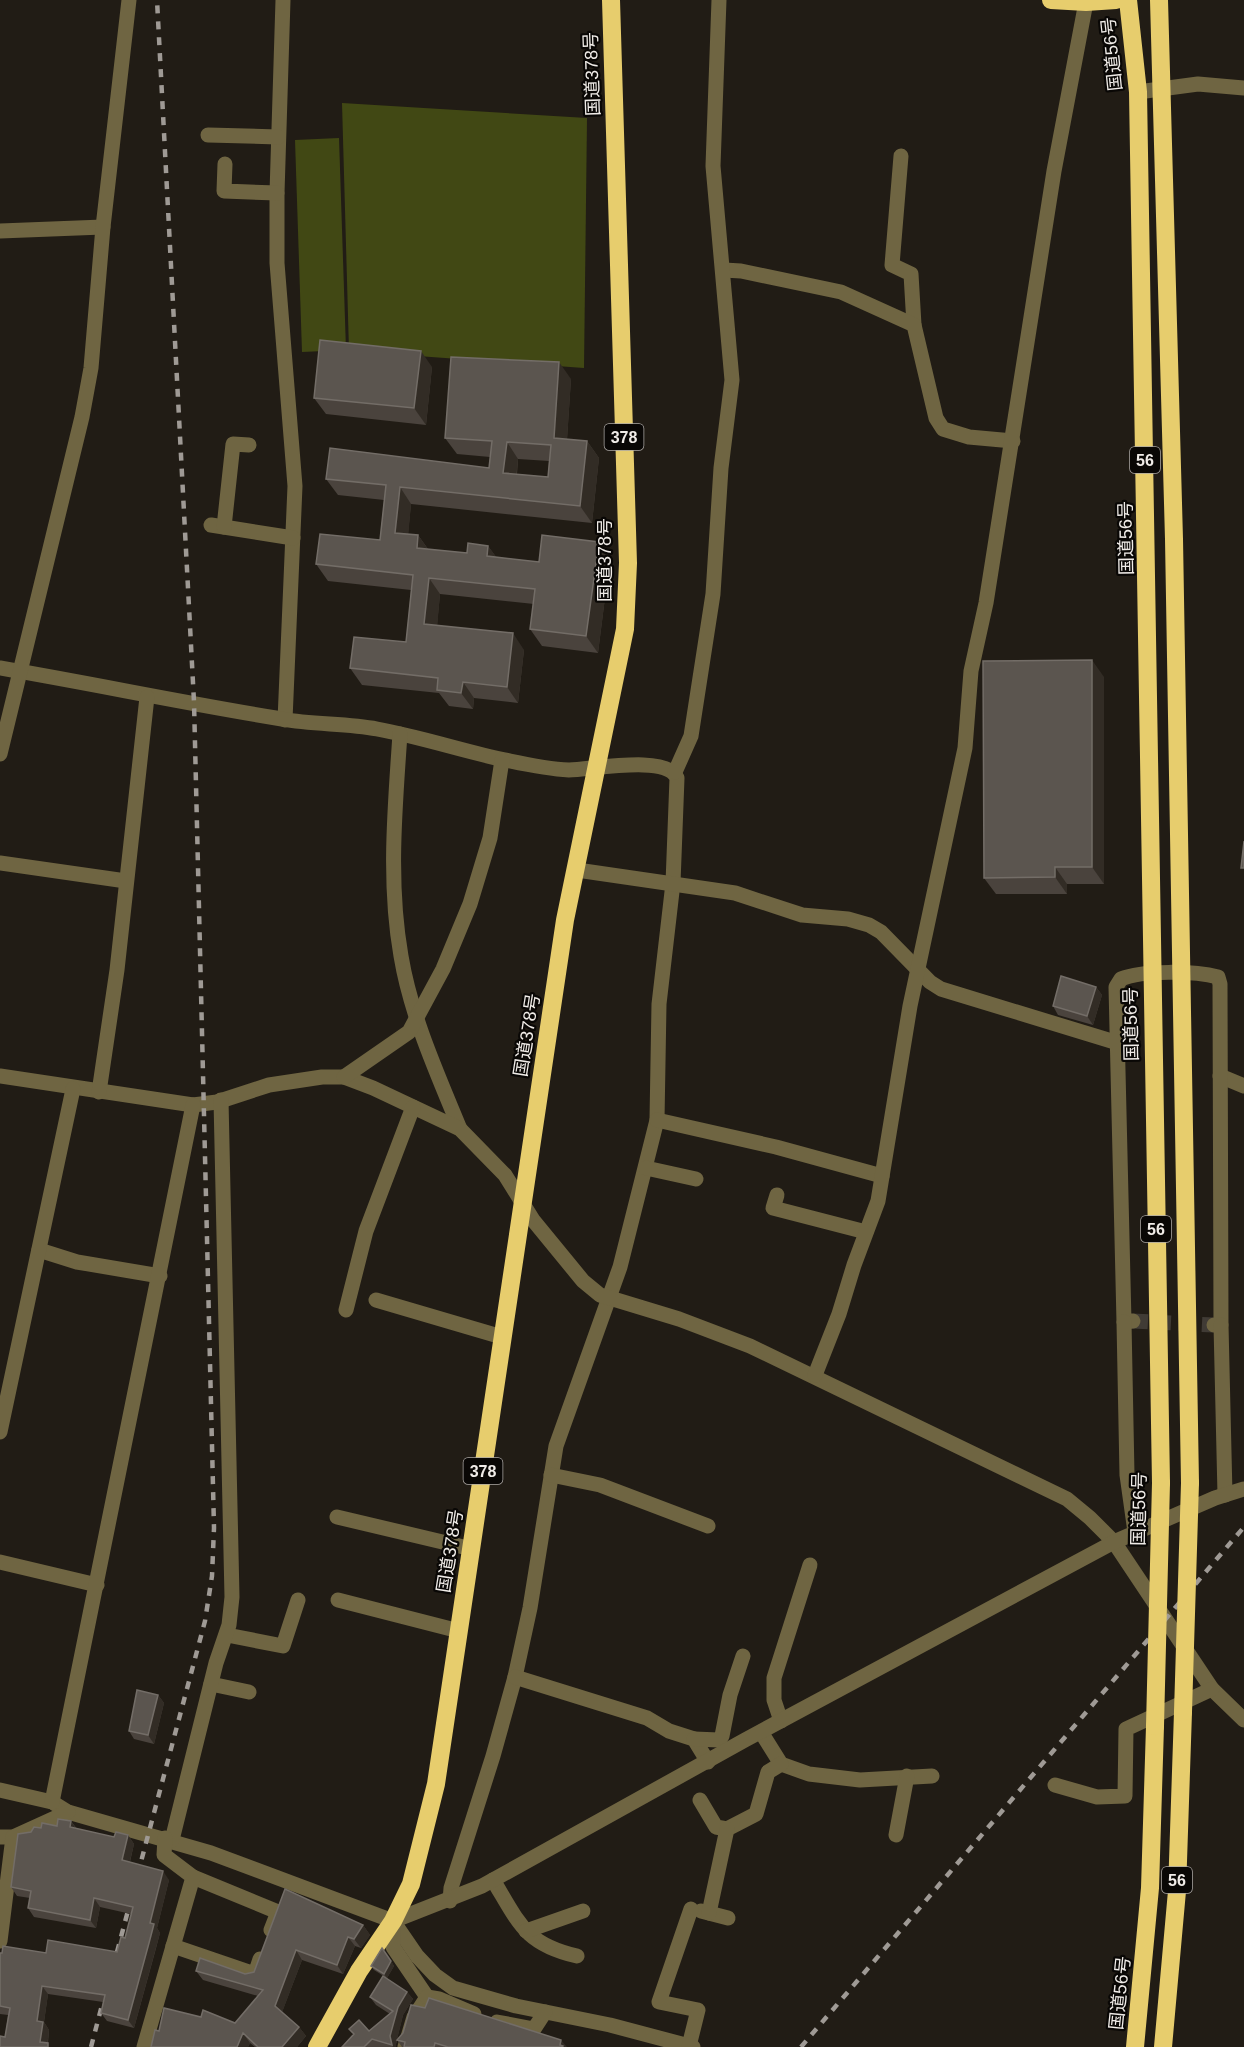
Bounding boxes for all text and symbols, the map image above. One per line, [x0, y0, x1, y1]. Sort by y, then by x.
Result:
street label: 国道56号 [1098, 16, 1126, 92]
street label: 国道378号 [581, 32, 603, 116]
road number: 378 [604, 424, 644, 450]
road number: 56 [1130, 447, 1160, 473]
street label: 国道56号 [1115, 501, 1137, 575]
street label: 国道378号 [595, 518, 615, 602]
street label: 国道56号 [1120, 987, 1142, 1061]
street label: 国道378号 [511, 992, 543, 1078]
road number: 56 [1141, 1216, 1171, 1242]
road number: 378 [464, 1458, 502, 1484]
street label: 国道56号 [1128, 1472, 1150, 1546]
street label: 国道378号 [434, 1508, 466, 1594]
road number: 56 [1162, 1867, 1192, 1893]
street label: 国道56号 [1106, 1955, 1134, 2031]

